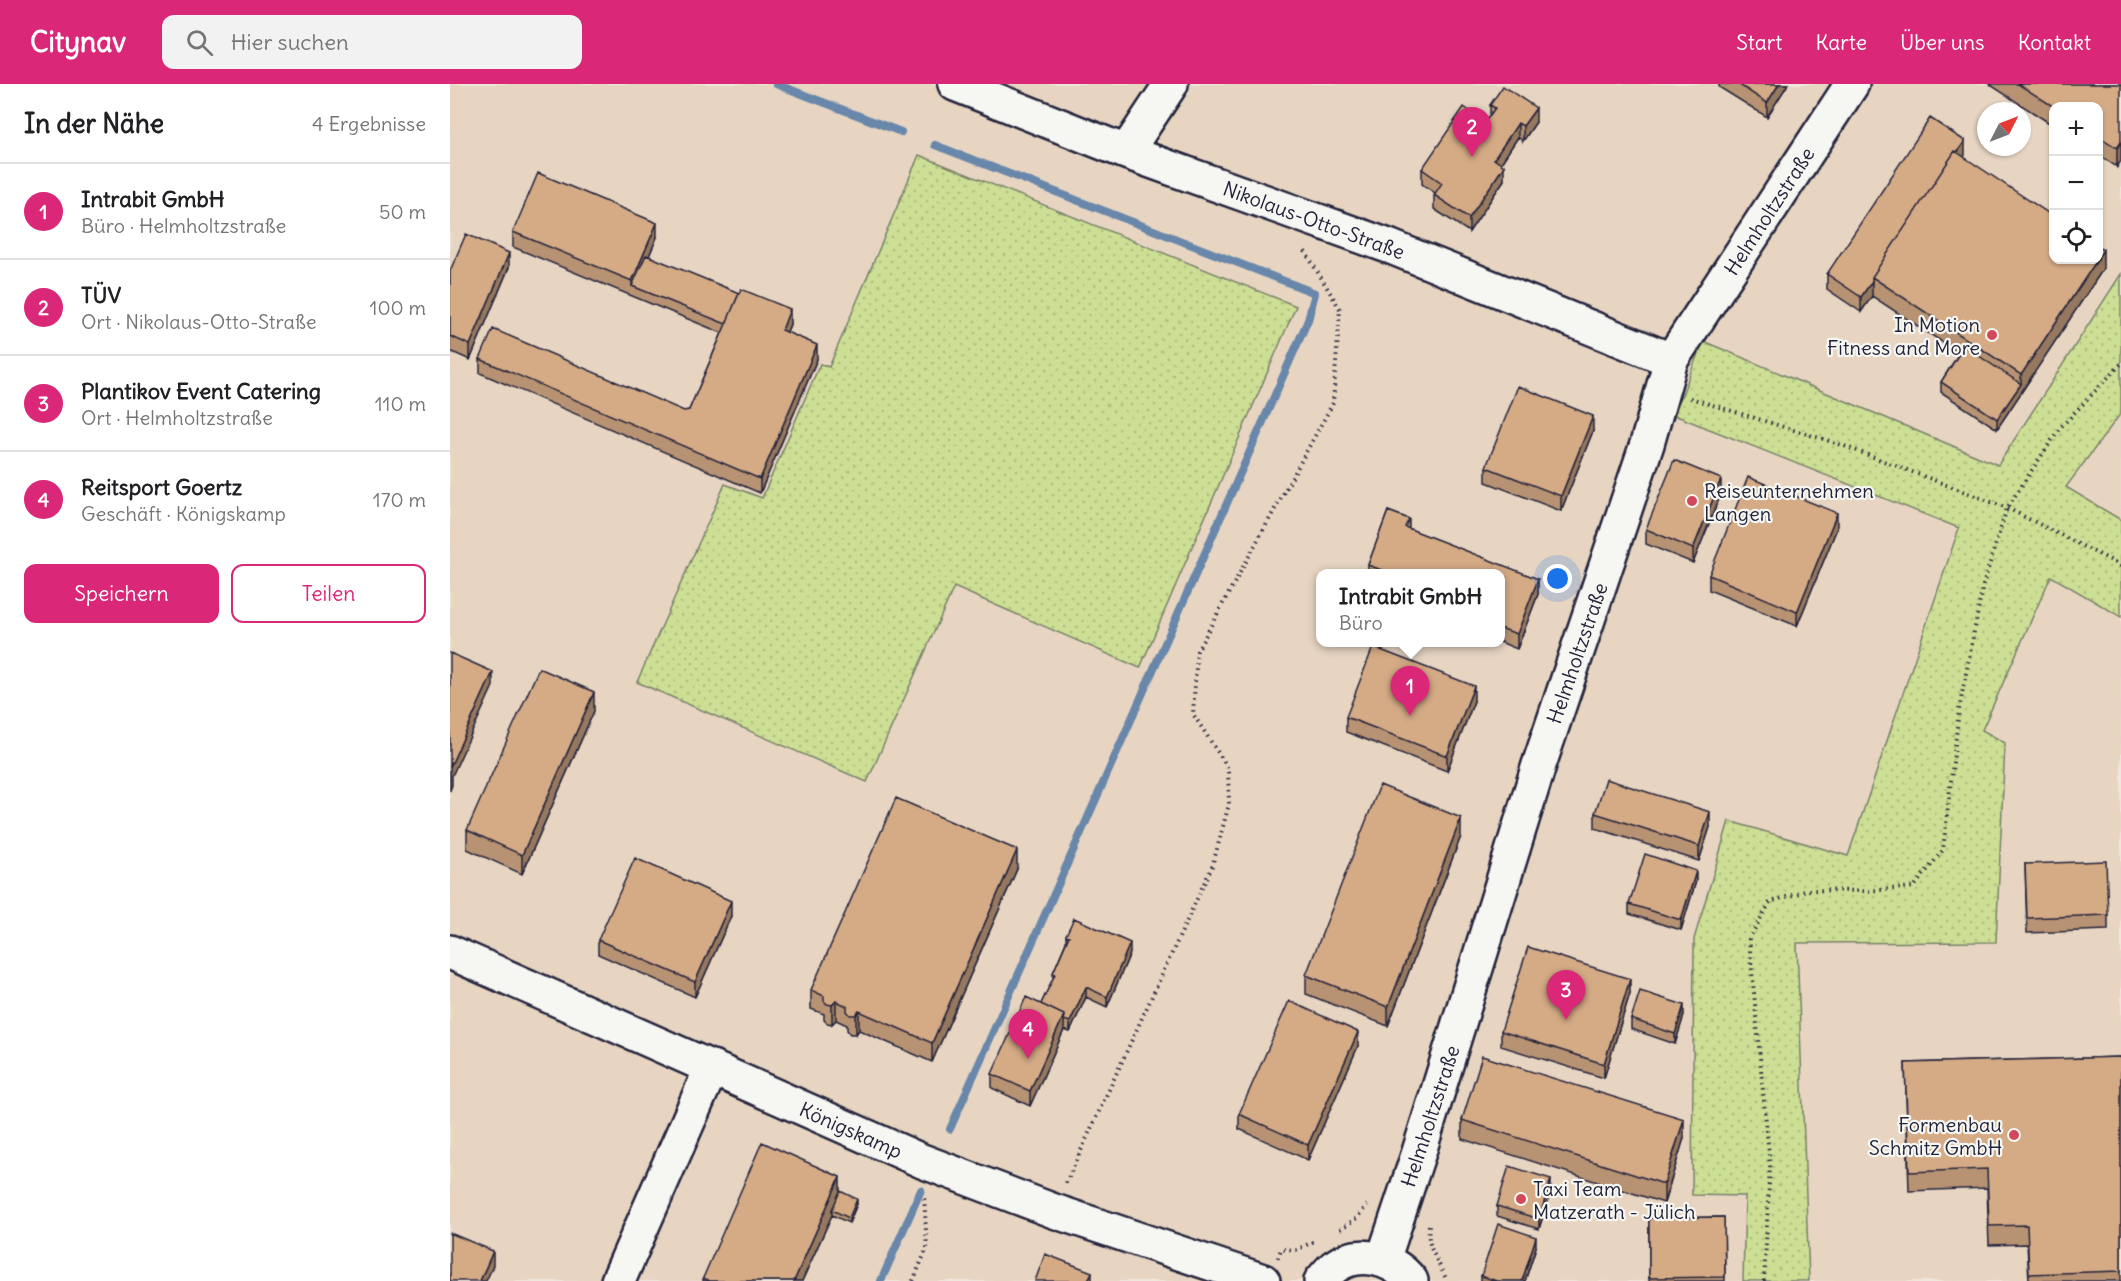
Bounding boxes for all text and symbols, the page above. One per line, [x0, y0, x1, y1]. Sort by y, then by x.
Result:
search box [162, 15, 582, 69]
text: Citynav [30, 24, 126, 60]
icon: search [183, 26, 216, 59]
text: Hier suchen [231, 28, 349, 56]
text: Start [1736, 29, 1782, 56]
text: Karte [1815, 29, 1867, 56]
text: Über uns [1900, 29, 1985, 56]
text: Kontakt [2018, 29, 2091, 56]
north arrow [1977, 102, 2031, 156]
map controls [2049, 102, 2103, 264]
button: + [2049, 102, 2103, 156]
text: In der Nähe [24, 107, 164, 140]
pin: 2 [1452, 107, 1492, 157]
text: 4 Ergebnisse [312, 111, 426, 136]
street label: Helmholtzstraße [1718, 142, 1820, 280]
button: − [2049, 156, 2103, 210]
street label: Nikolaus-Otto-Straße [1220, 176, 1408, 264]
text: Intrabit GmbH [81, 185, 225, 213]
text: 1 [40, 199, 47, 224]
text: 50 m [379, 199, 426, 224]
button: locate [2049, 210, 2103, 264]
text: Büro · Helmholtzstraße [81, 213, 286, 238]
text: TÜV [81, 281, 121, 309]
text: 2 [38, 295, 49, 320]
text: 100 m [369, 295, 426, 320]
text: Ort · Nikolaus-Otto-Straße [81, 309, 317, 334]
place label: In Motion Fitness and More [1827, 312, 1980, 360]
marker: In Motion Fitness and More [1985, 328, 1999, 342]
text: Plantikov Event Catering [81, 377, 321, 405]
text: 3 [38, 391, 49, 416]
text: 110 m [375, 391, 426, 416]
text: Ort · Helmholtzstraße [81, 405, 273, 430]
text: Reitsport Goertz [81, 473, 242, 501]
place label: Reiseunternehmen Langen [1704, 478, 1874, 526]
text: 4 [38, 487, 49, 512]
text: 170 m [373, 487, 426, 512]
marker: Reiseunternehmen Langen [1685, 494, 1699, 508]
text: Geschäft · Königskamp [81, 501, 286, 526]
button: Speichern [24, 564, 219, 623]
button: Teilen [231, 564, 426, 623]
your location [1543, 564, 1572, 593]
popup [1316, 569, 1505, 647]
street label: Helmholtzstraße [1541, 579, 1613, 727]
text: Intrabit GmbH [1339, 582, 1482, 610]
text: Büro [1339, 610, 1383, 635]
pin: 1 [1390, 666, 1430, 716]
pin: 3 [1546, 970, 1586, 1020]
pin: 4 [1008, 1010, 1048, 1059]
street label: Helmholtzstraße [1395, 1042, 1465, 1190]
street label: Königskamp [796, 1096, 906, 1164]
place label: Formenbau Schmitz GmbH [1869, 1112, 2002, 1160]
marker: Formenbau Schmitz GmbH [2007, 1128, 2021, 1142]
place label: Taxi Team Matzerath - Jülich [1533, 1176, 1695, 1224]
marker: Taxi Team Matzerath - Jülich [1514, 1192, 1528, 1206]

